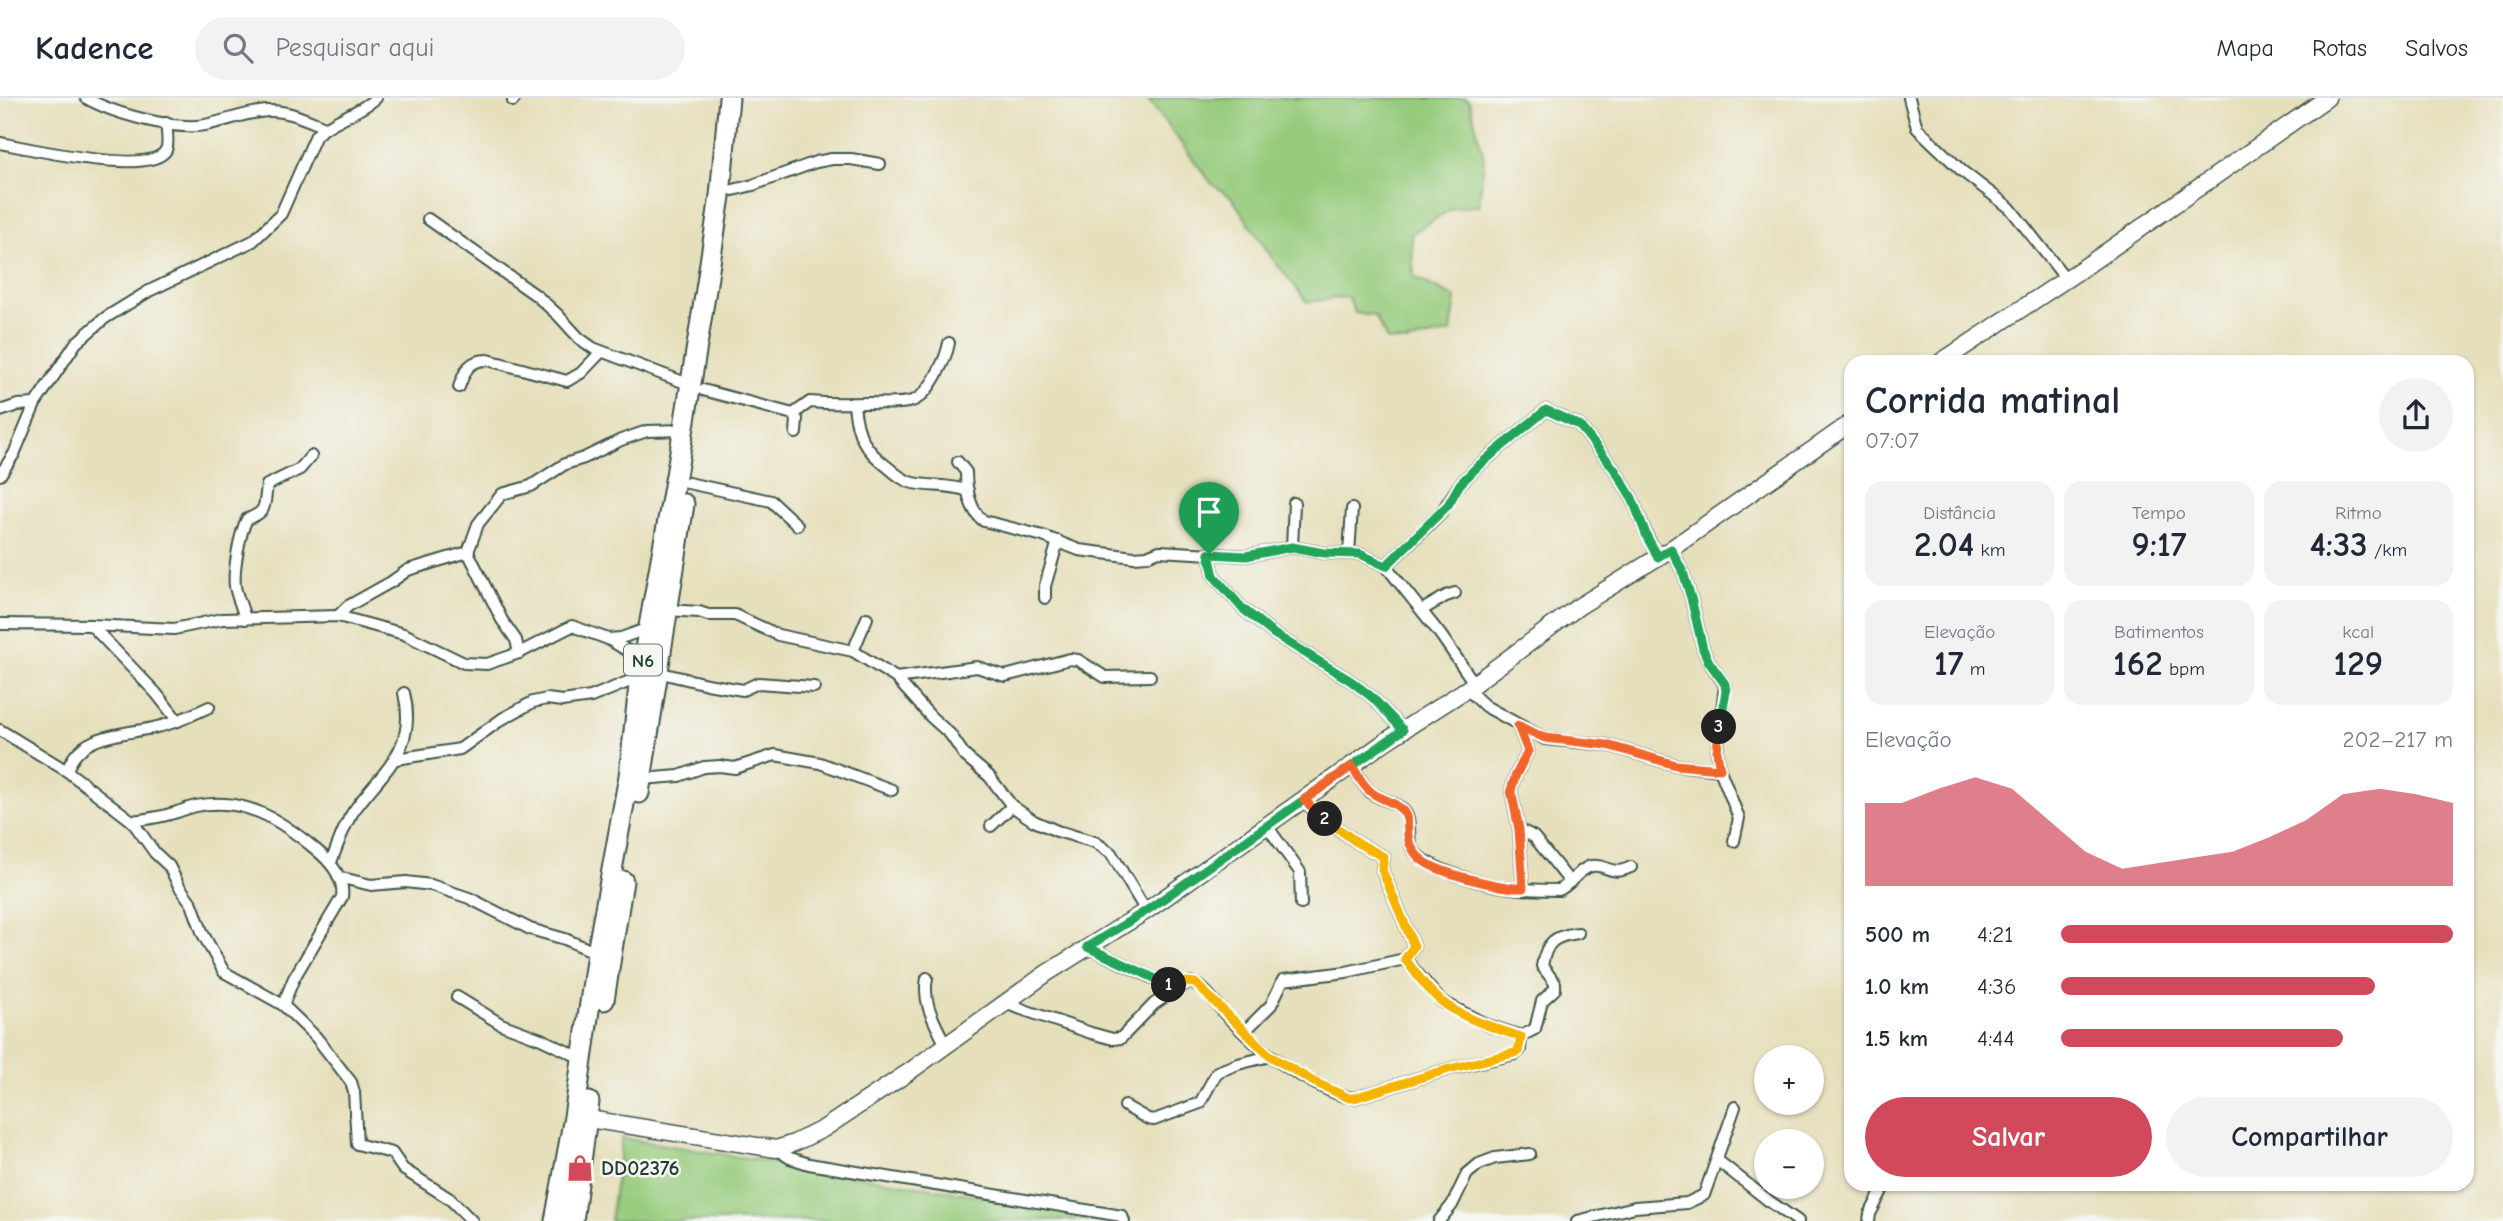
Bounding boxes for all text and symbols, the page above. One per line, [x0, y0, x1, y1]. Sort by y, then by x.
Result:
search box [195, 17, 685, 80]
text: Kadence [35, 29, 153, 67]
icon: search [219, 29, 257, 67]
text: Pesquisar aqui [275, 33, 434, 63]
text: Mapa [2216, 34, 2274, 62]
text: Rotas [2312, 34, 2367, 62]
text: Salvos [2405, 34, 2468, 62]
button: share [2379, 378, 2453, 452]
text: Corrida matinal [1865, 379, 2120, 423]
text: 07:07 [1865, 427, 1919, 454]
pin [1179, 482, 1239, 554]
icon: arrive [1190, 493, 1228, 531]
text: Distância [1923, 502, 1996, 524]
text: Tempo [2132, 502, 2186, 524]
text: Ritmo [2335, 502, 2382, 524]
text: 2.04 [1914, 524, 1974, 565]
text: 9:17 [2131, 524, 2187, 565]
text: 4:33 [2309, 524, 2368, 565]
text: km [1974, 539, 2005, 561]
text: /km [2368, 539, 2407, 561]
text: Elevação [1924, 621, 1995, 643]
text: Batimentos [2114, 621, 2204, 643]
text: kcal [2342, 621, 2374, 643]
text: 17 [1934, 643, 1963, 684]
text: 162 [2113, 643, 2163, 684]
text: 129 [2334, 643, 2383, 684]
road number: N6 [624, 645, 662, 676]
text: m [1963, 658, 1985, 680]
text: bpm [2163, 658, 2205, 680]
pin: 3 [1702, 710, 1736, 744]
text: 3 [1714, 715, 1723, 737]
text: Elevação [1865, 726, 1952, 753]
text: 202–217 m [2342, 726, 2453, 753]
pin: 2 [1308, 802, 1342, 836]
text: 2 [1320, 807, 1329, 829]
text: 500 m [1865, 921, 1930, 948]
text: 4:21 [1977, 921, 2013, 948]
pin: 1 [1152, 968, 1186, 1002]
text: 1 [1165, 973, 1172, 995]
text: 1.0 km [1865, 973, 1929, 1000]
text: 4:36 [1977, 973, 2016, 1000]
text: 1.5 km [1865, 1025, 1928, 1052]
text: 4:44 [1977, 1025, 2015, 1052]
map controls [1754, 1045, 1824, 1199]
button: + [1754, 1045, 1824, 1115]
button: Salvar [1865, 1097, 2152, 1177]
button: Compartilhar [2166, 1097, 2453, 1177]
button: − [1754, 1129, 1824, 1199]
shop icon: DD02376 [565, 1153, 595, 1183]
place label: DD02376 [601, 1156, 680, 1180]

